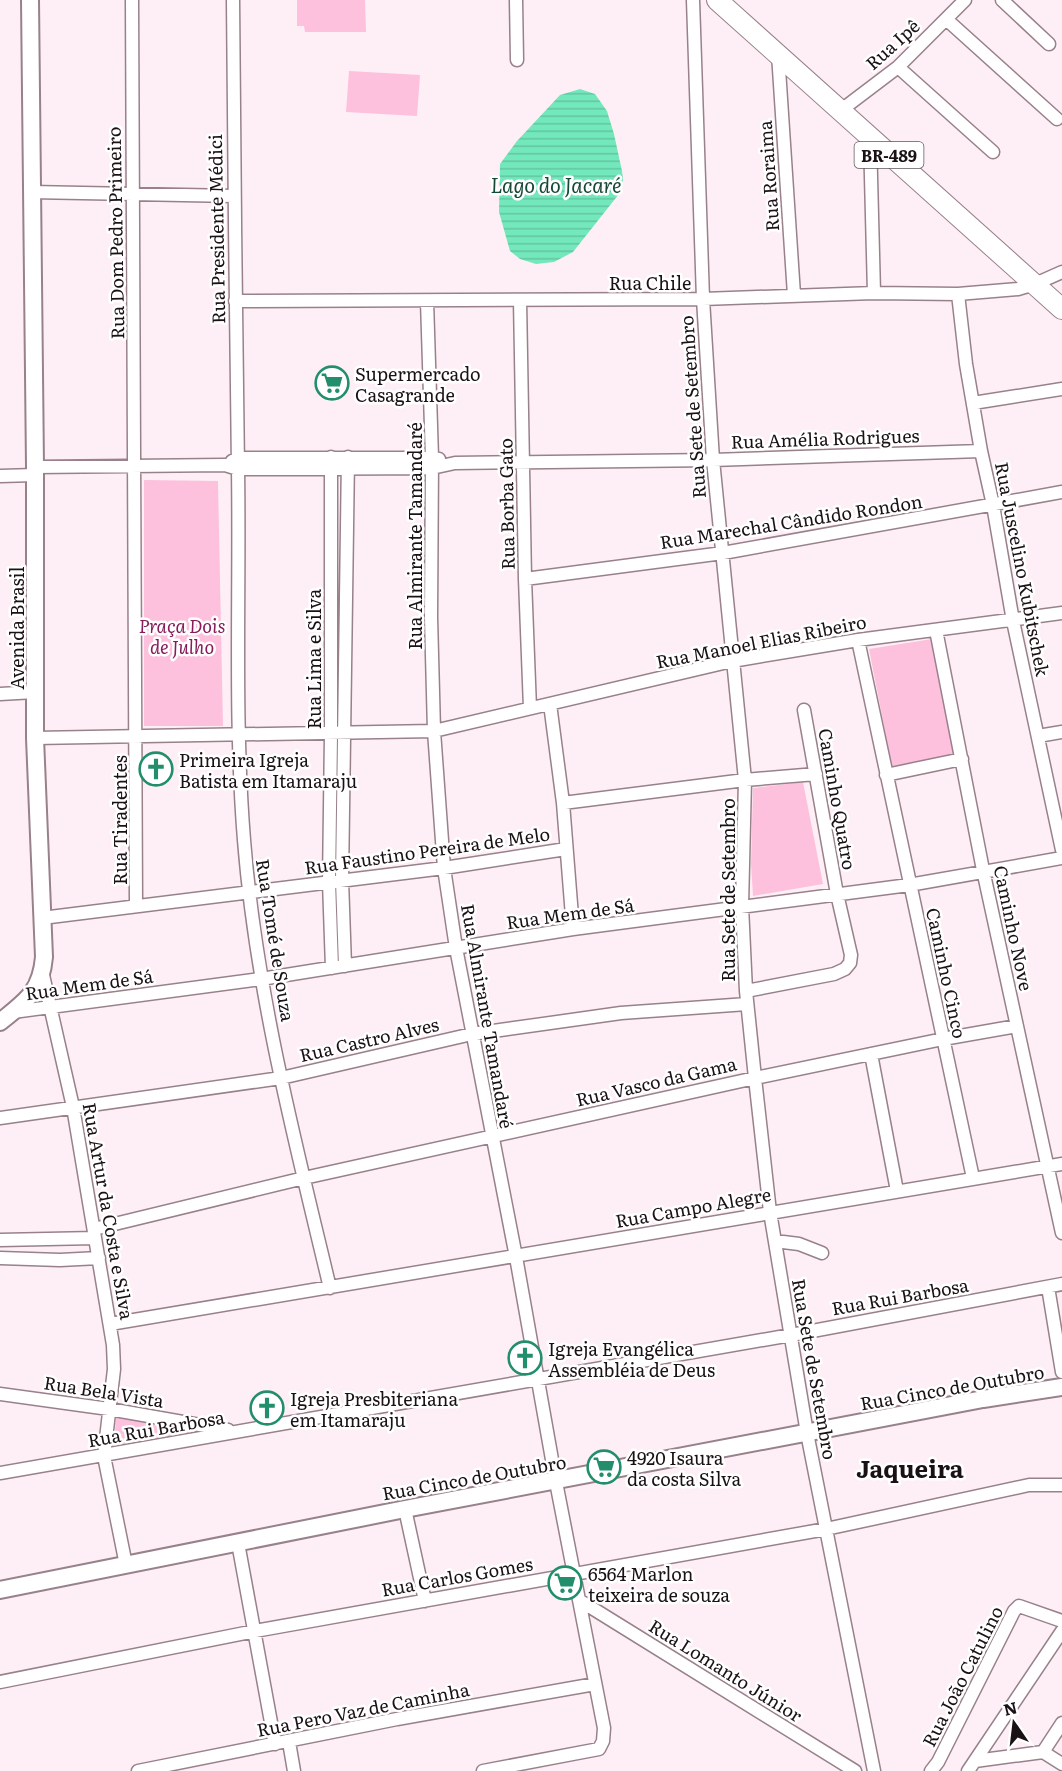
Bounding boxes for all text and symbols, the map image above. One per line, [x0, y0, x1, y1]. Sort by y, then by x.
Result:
street label: Rua Ipê [859, 12, 925, 76]
street label: Rua Roraima [751, 119, 785, 232]
street label: Rua Dom Pedro Primeiro [100, 126, 130, 340]
street label: Rua Presidente Médici [201, 134, 231, 324]
road number: BR-489 [854, 142, 924, 168]
water label: Lago do Jacaré [490, 169, 622, 199]
street label: Rua Chile [609, 269, 691, 296]
street label: Rua Sete de Setembro [672, 315, 712, 499]
place label: Supermercado Casagrande [355, 360, 481, 408]
supermarket icon: Supermercado Casagrande [314, 365, 350, 401]
street label: Rua Amélia Rodrigues [730, 421, 920, 455]
street label: Rua Almirante Tamandaré [401, 422, 428, 650]
street label: Rua Borba Gato [491, 438, 521, 570]
street label: Rua Juscelino Kubitschek [989, 459, 1057, 680]
street label: Rua Marechal Cândido Rondon [658, 487, 924, 555]
street label: Avenida Brasil [3, 566, 30, 690]
street label: Rua Lima e Silva [300, 589, 327, 729]
street label: Rua Manoel Elias Ribeiro [654, 607, 868, 675]
park label: Praça Dois de Julho [139, 612, 225, 660]
street label: Caminho Quatro [812, 726, 864, 872]
place label: Primeira Igreja Batista em Itamaraju [179, 746, 357, 794]
church icon: Primeira Igreja Batista em Itamaraju [138, 751, 174, 787]
street label: Rua Tiradentes [106, 755, 133, 885]
street label: Rua Sete de Setembro [714, 798, 741, 982]
street label: Rua Faustino Pereira de Melo [303, 819, 551, 881]
street label: Rua Tomé de Souza [250, 857, 302, 1024]
street label: Caminho Nove [988, 863, 1040, 993]
street label: Rua Mem de Sá [504, 891, 636, 935]
street label: Rua Almirante Tamandaré [455, 902, 521, 1130]
street label: Caminho Cinco [920, 905, 974, 1041]
street label: Rua Mem de Sá [23, 962, 155, 1006]
street label: Rua Castro Alves [297, 1010, 441, 1068]
street label: Rua Vasco da Gama [573, 1049, 739, 1113]
street label: Rua Artur da Costa e Silva [77, 1100, 141, 1322]
street label: Rua Campo Alegre [613, 1180, 773, 1234]
street label: Rua Rui Barbosa [829, 1271, 971, 1321]
street label: Rua Sete de Setembro [786, 1276, 844, 1462]
place label: Igreja Evangélica Assembléia de Deus [548, 1335, 715, 1383]
church icon: Igreja Evangélica Assembléia de Deus [507, 1340, 543, 1376]
street label: Rua Cinco de Outubro [858, 1358, 1046, 1416]
street label: Rua Bela Vista [42, 1368, 166, 1414]
place label: Igreja Presbiteriana em Itamaraju [290, 1385, 458, 1433]
church icon: Igreja Presbiteriana em Itamaraju [249, 1390, 285, 1426]
street label: Rua Rui Barbosa [85, 1403, 227, 1453]
place label: 4920 Isaura da costa Silva [627, 1444, 741, 1492]
street label: Rua Cinco de Outubro [380, 1448, 568, 1506]
supermarket icon: 4920 Isaura da costa Silva [586, 1449, 622, 1485]
district label: Jaqueira [856, 1450, 964, 1485]
street label: Rua Carlos Gomes [379, 1549, 535, 1603]
place label: 6564 Marlon teixeira de souza [588, 1560, 730, 1608]
supermarket icon: 6564 Marlon teixeira de souza [547, 1565, 583, 1601]
street label: Rua João Catulino [915, 1601, 1009, 1751]
street label: Rua Lomanto Júnior [644, 1612, 808, 1728]
street label: Rua Pero Vaz de Caminha [254, 1675, 472, 1743]
north arrow [984, 1693, 1044, 1753]
text: N [1001, 1694, 1020, 1721]

